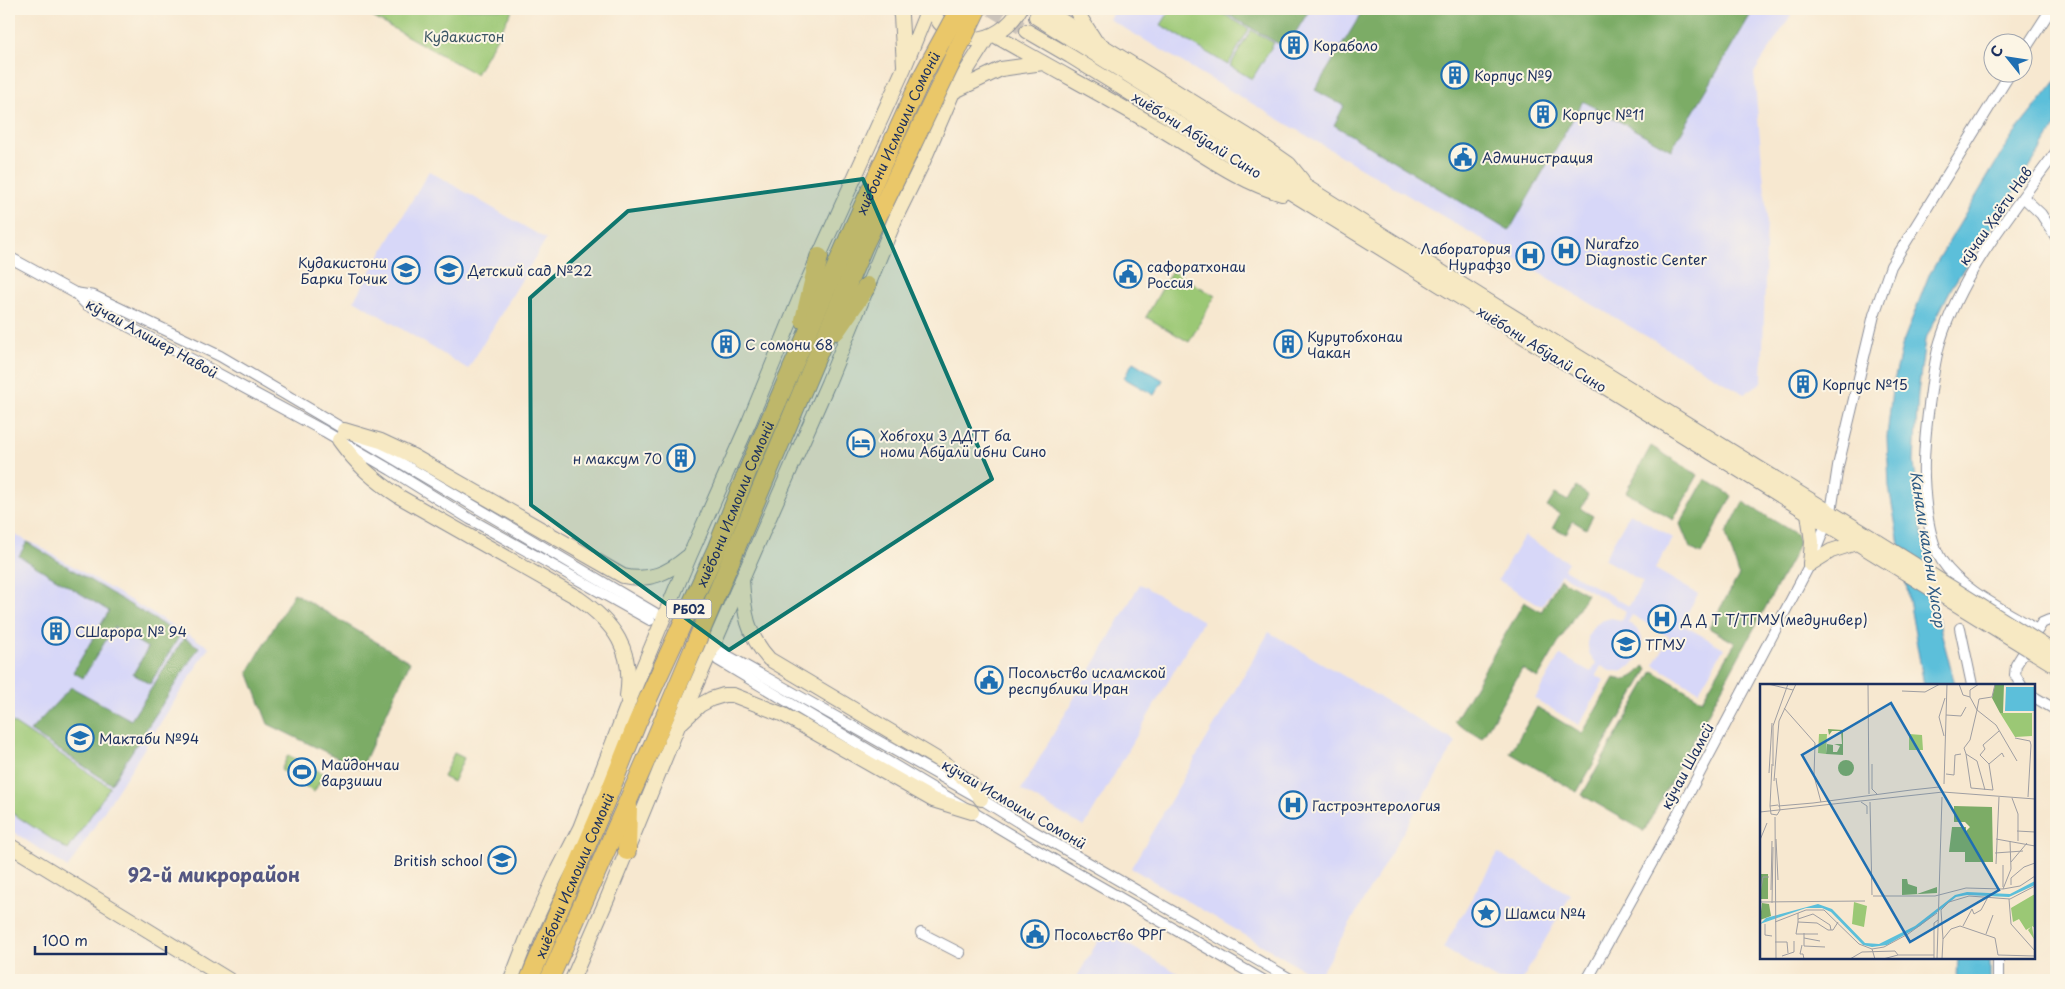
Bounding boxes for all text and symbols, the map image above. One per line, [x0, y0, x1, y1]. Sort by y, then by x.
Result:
park label: Кудакистон [423, 26, 505, 47]
building icon: Кораболо [1279, 30, 1309, 60]
north arrow [1982, 32, 2032, 82]
place label: Кораболо [1313, 35, 1378, 56]
text: С [1985, 41, 2008, 61]
street label: хиёбони Исмоили Сомонӣ [850, 47, 945, 218]
building icon: Корпус №9 [1440, 60, 1470, 90]
place label: Корпус №9 [1474, 65, 1553, 86]
street label: хиёбони Абӯалӣ Сино [1128, 87, 1266, 184]
building icon: Корпус №11 [1528, 99, 1558, 129]
place label: Корпус №11 [1562, 104, 1644, 125]
public building icon: Администрация [1448, 142, 1478, 172]
place label: Администрация [1482, 147, 1593, 168]
street label: кӯчаи Ҳаёти Нав [1953, 162, 2037, 270]
place label: Nurafzo Diagnostic Center [1585, 233, 1707, 270]
hospital icon: Nurafzo Diagnostic Center [1551, 236, 1581, 266]
place label: Лаборатория Нурафзо [1421, 238, 1511, 275]
hospital icon: Лаборатория Нурафзо [1515, 241, 1545, 271]
place label: Кудакистони Барки Точик [298, 252, 388, 289]
school or university icon: Кудакистони Барки Точик [391, 255, 421, 285]
school or university icon: Детский сад №22 [434, 255, 464, 285]
place label: сафоратхонаи Россия [1147, 256, 1246, 293]
public building icon: сафоратхонаи Россия [1113, 259, 1143, 289]
place label: Детский сад №22 [467, 260, 592, 281]
street label: кӯчаи Алишер Навоӣ [82, 293, 222, 383]
street label: хиёбони Абӯалӣ Сино [1473, 301, 1611, 398]
place label: Курутобхонаи Чакан [1307, 326, 1403, 363]
building icon: С сомони 68 [711, 329, 741, 359]
building icon: Курутобхонаи Чакан [1273, 329, 1303, 359]
place label: С сомони 68 [745, 334, 833, 355]
building icon: Корпус №15 [1788, 369, 1818, 399]
place label: Корпус №15 [1822, 374, 1908, 395]
street label: хиёбони Исмоили Сомонӣ [690, 417, 779, 590]
place label: Хобгоҳи 3 ДДТТ ба номи Абӯалӣ ибни Сино [880, 425, 1047, 462]
hotel icon: Хобгоҳи 3 ДДТТ ба номи Абӯалӣ ибни Сино [846, 428, 876, 458]
building icon: н максум 70 [666, 443, 696, 473]
place label: н максум 70 [572, 448, 662, 469]
water label: Канали калони Ҳисор [1905, 469, 1953, 630]
road number: РБ02 [666, 600, 712, 618]
hospital icon: Д Д Т Т/ТГМУ(медунивер) [1647, 604, 1677, 634]
place label: Д Д Т Т/ТГМУ(медунивер) [1680, 609, 1868, 630]
building icon: СШарора № 94 [41, 616, 71, 646]
place label: СШарора № 94 [75, 621, 187, 642]
school or university icon: ТГМУ [1611, 629, 1641, 659]
place label: ТГМУ [1645, 634, 1685, 655]
place label: Посольство исламской республики Иран [1008, 662, 1166, 699]
public building icon: Посольство исламской республики Иран [974, 665, 1004, 695]
inset map [1760, 684, 2035, 959]
street label: кӯчаи Шамсӣ [1655, 719, 1719, 813]
school or university icon: Мактаби №94 [65, 723, 95, 753]
place label: Мактаби №94 [99, 728, 199, 749]
place label: Майдончаи варзиши [321, 754, 400, 791]
street label: кӯчаи Исмоили Сомонӣ [938, 754, 1090, 854]
sports icon: Майдончаи варзиши [287, 757, 317, 787]
street label: хиёбони Исмоили Сомонӣ [529, 789, 619, 961]
hospital icon: Гастроэнтерология [1278, 790, 1308, 820]
place label: Гастроэнтерология [1312, 795, 1441, 816]
school or university icon: British school [487, 845, 517, 875]
place label: British school [393, 850, 483, 871]
district label: 92-й микрорайон [128, 860, 300, 888]
place icon: Шамси №4 [1471, 898, 1501, 928]
place label: Шамси №4 [1505, 903, 1586, 924]
public building icon: Посольство ФРГ [1020, 919, 1050, 949]
scale bar [35, 924, 166, 956]
place label: Посольство ФРГ [1054, 924, 1167, 945]
text: 100 m [42, 928, 88, 951]

